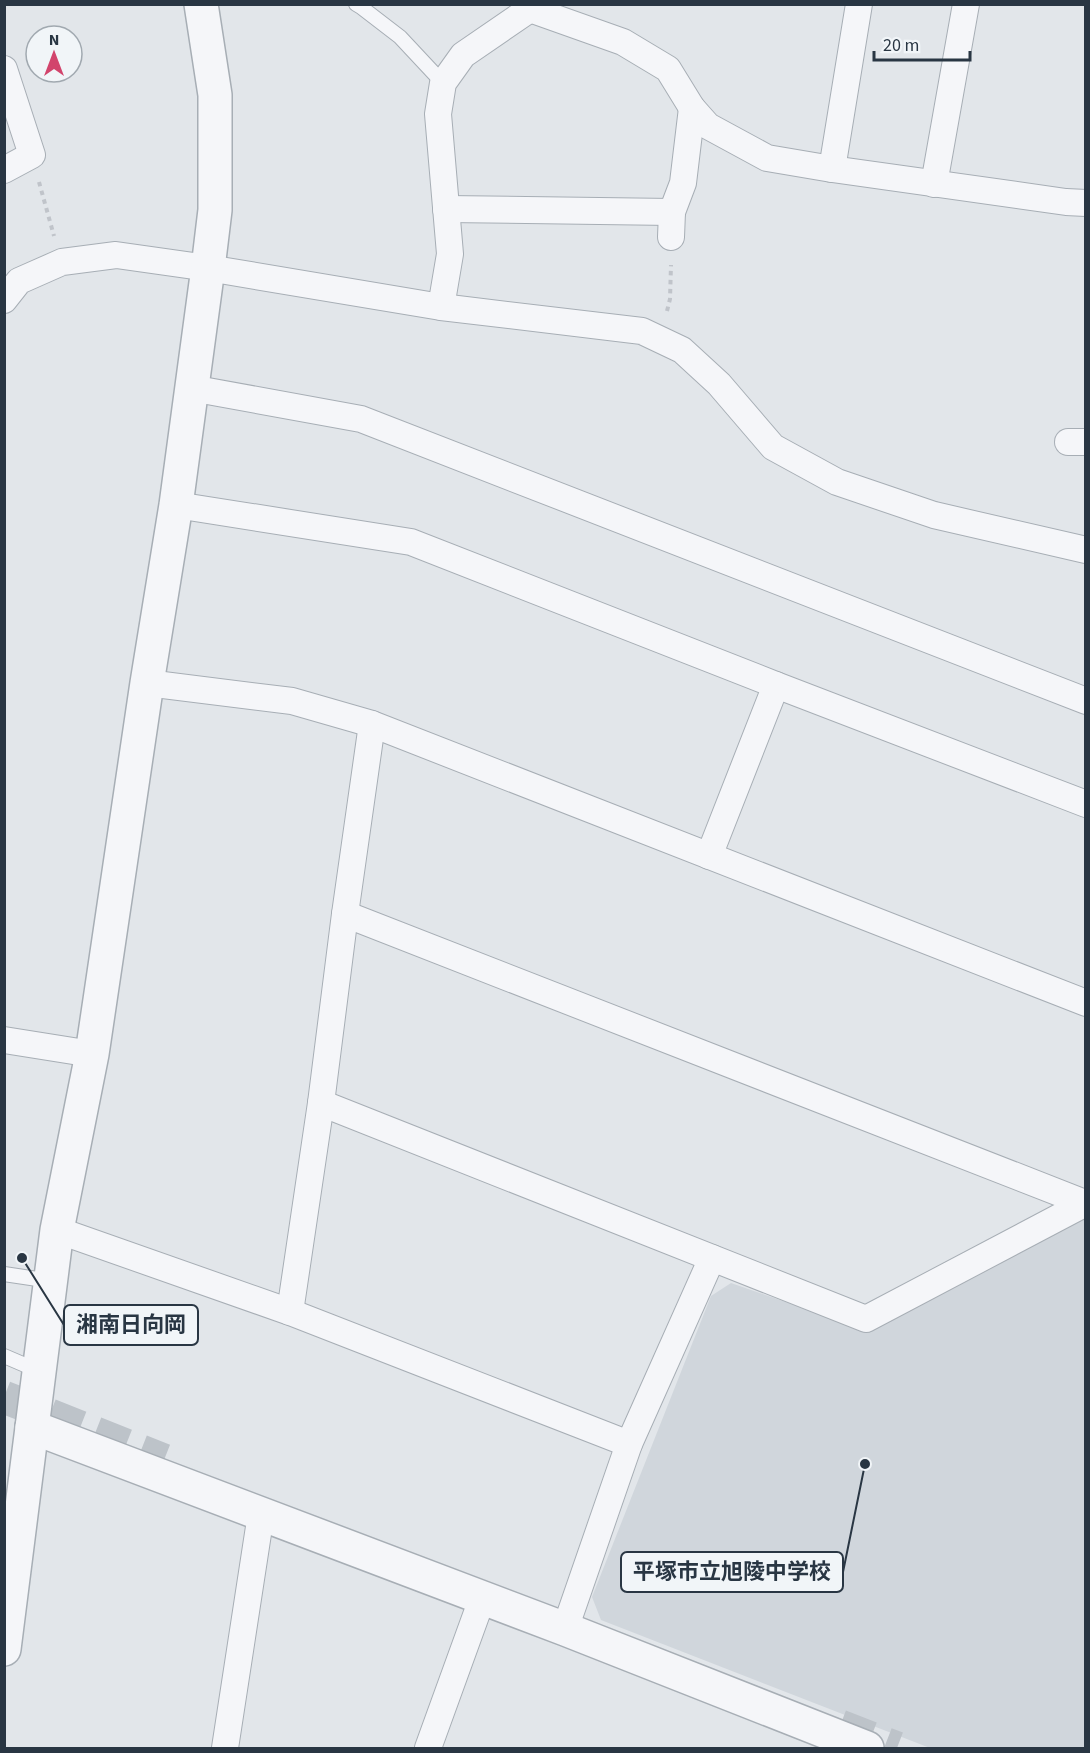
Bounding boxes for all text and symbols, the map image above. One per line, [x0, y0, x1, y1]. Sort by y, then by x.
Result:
north arrow [24, 24, 84, 84]
scale bar [874, 24, 970, 62]
text: N [49, 29, 59, 51]
text: 20 m [883, 33, 919, 58]
callout: 湘南日向岡 [64, 1305, 198, 1345]
text: 湘南日向岡 [76, 1309, 186, 1341]
callout: 平塚市立旭陵中学校 [621, 1552, 843, 1592]
text: 平塚市立旭陵中学校 [633, 1556, 831, 1588]

